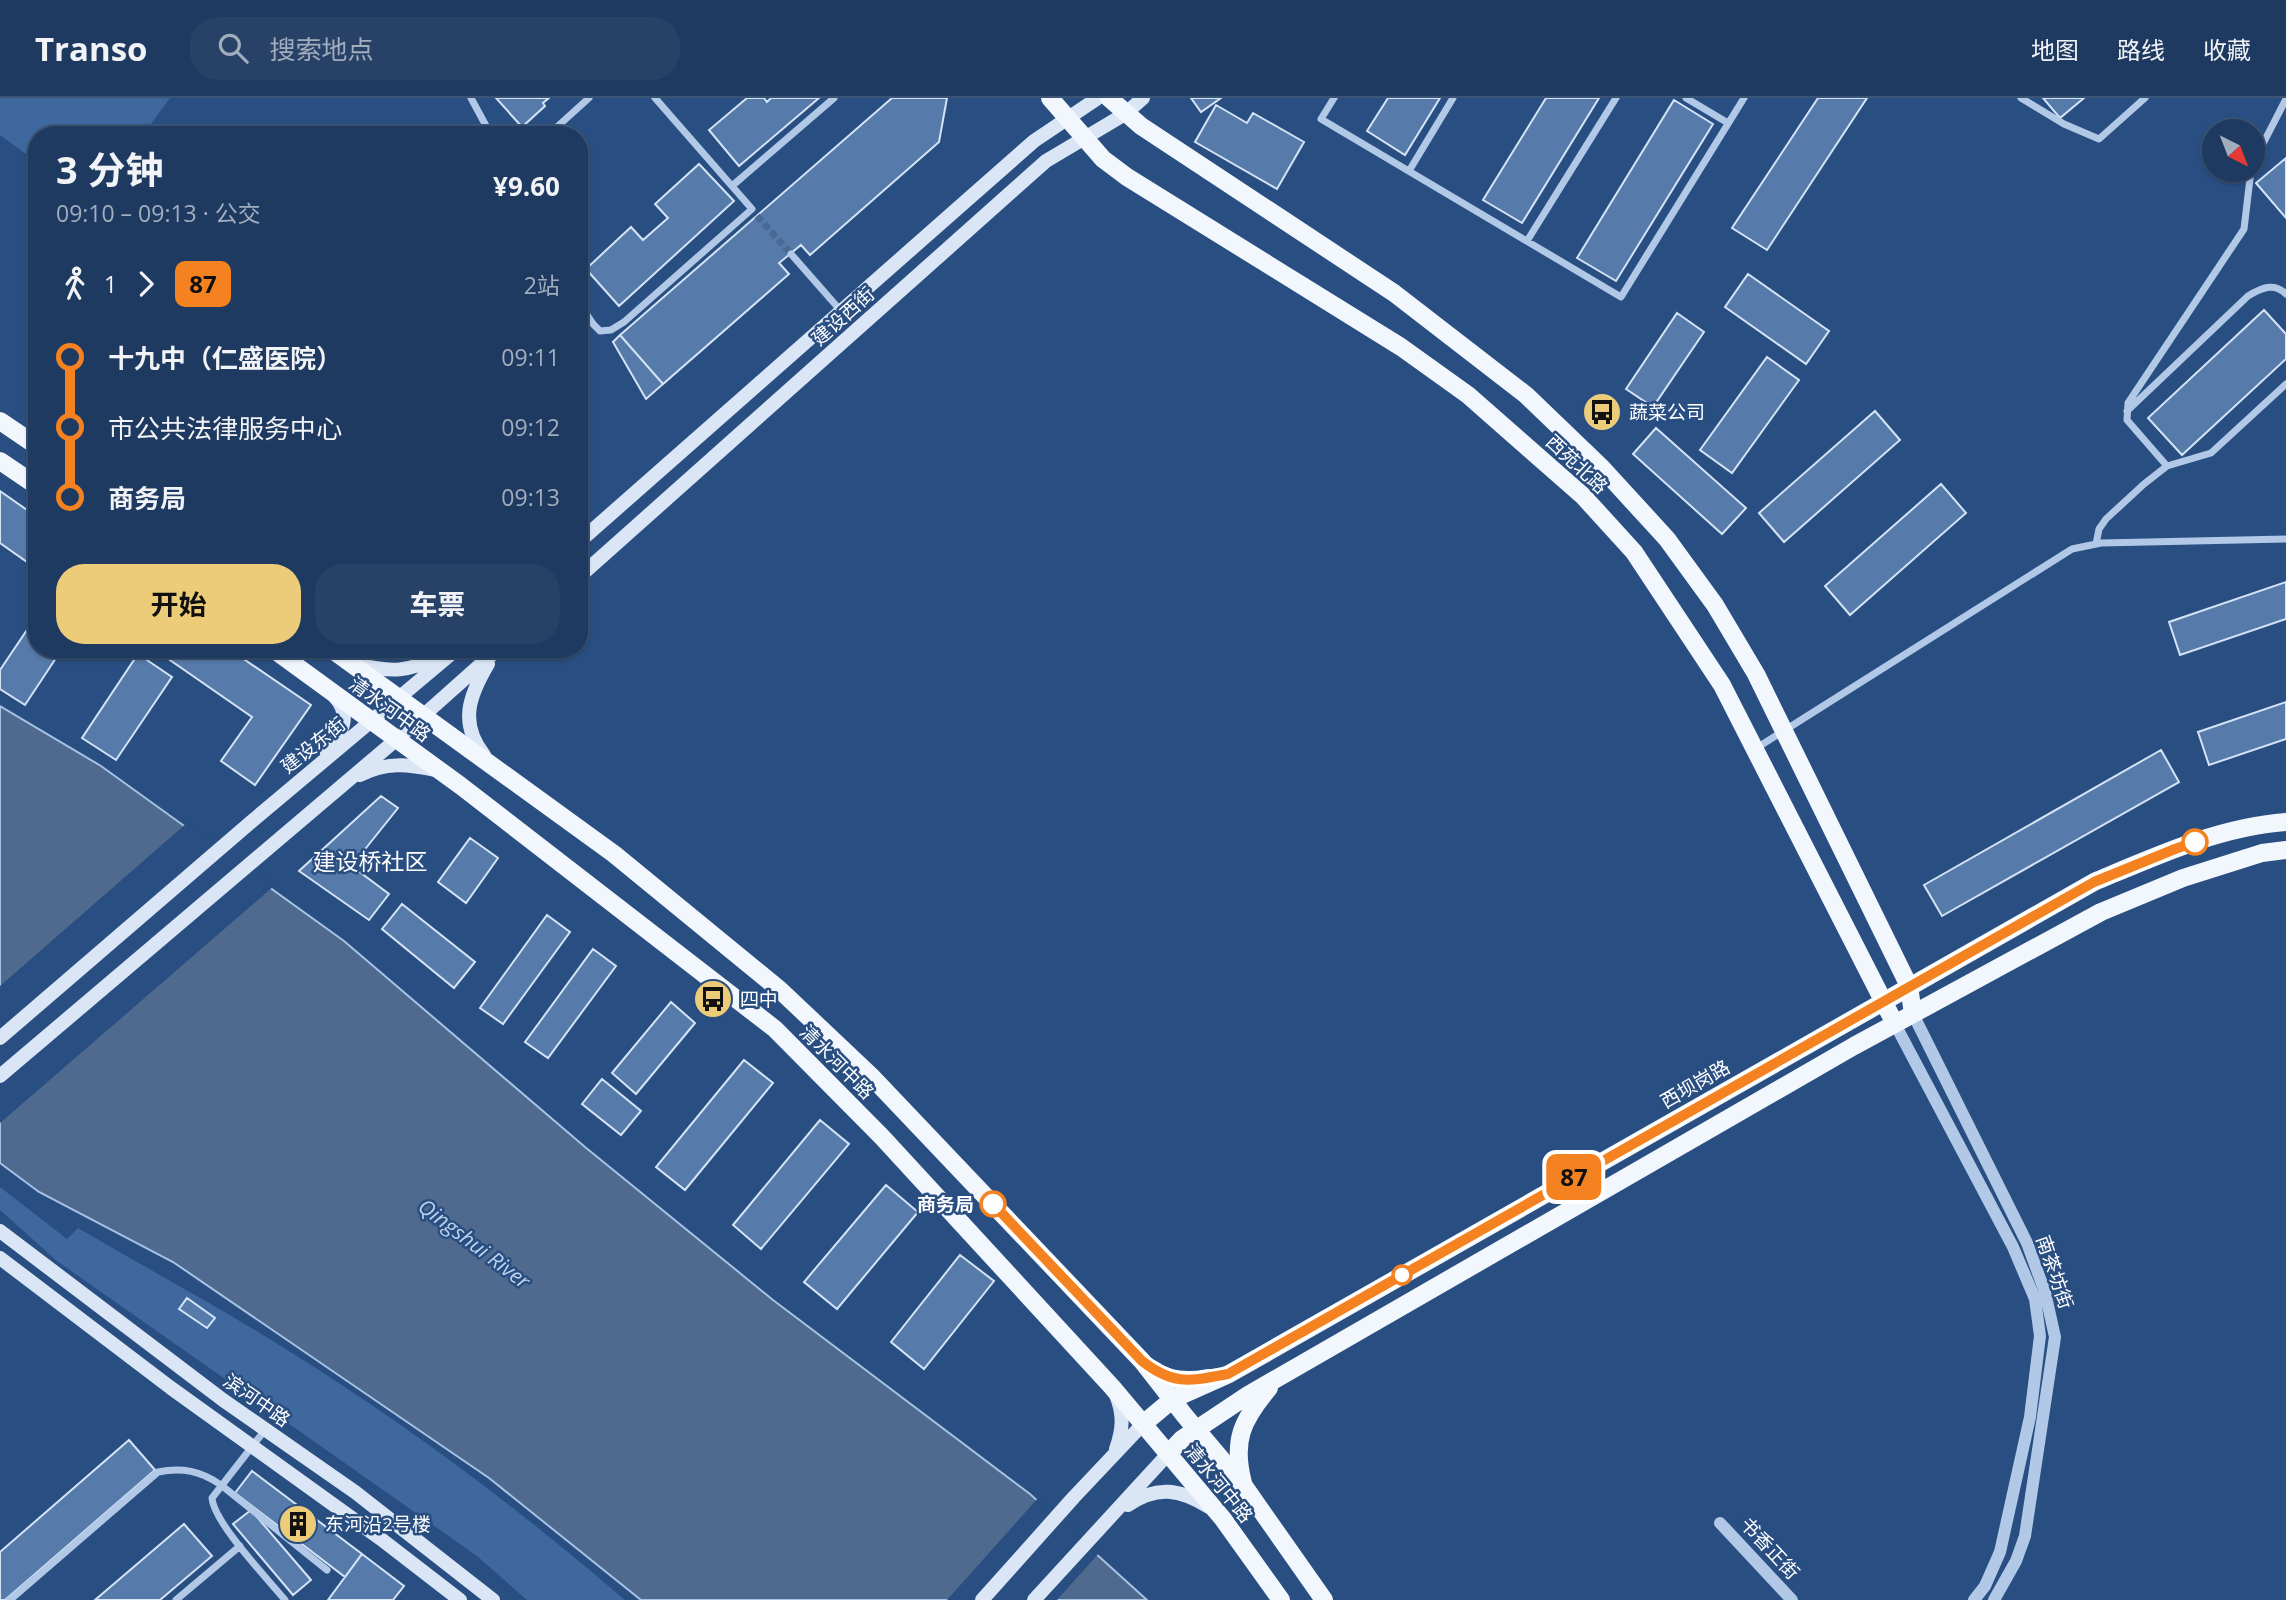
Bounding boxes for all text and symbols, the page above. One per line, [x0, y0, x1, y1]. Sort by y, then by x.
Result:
search box [190, 17, 680, 80]
text: Transo [35, 26, 148, 71]
icon: search [214, 29, 252, 67]
text: 搜索地点 [270, 31, 374, 67]
text: 地图 [2031, 33, 2079, 66]
text: 路线 [2117, 33, 2165, 66]
text: 收藏 [2203, 33, 2251, 66]
north arrow [2202, 119, 2264, 182]
map controls [2202, 119, 2265, 182]
text: 3 分钟 [56, 143, 164, 195]
text: ¥9.60 [493, 168, 560, 204]
text: 09:10 – 09:13 · 公交 [56, 197, 261, 229]
icon: walk [56, 265, 94, 303]
icon: forward [127, 265, 165, 303]
text: 87 [189, 267, 217, 300]
text: 1 [104, 268, 117, 300]
text: 2站 [524, 269, 560, 301]
street label: 建设西街 [806, 281, 880, 351]
text: 十九中（仁盛医院） [108, 340, 342, 376]
text: 09:11 [501, 341, 560, 373]
bus stop icon: 蔬菜公司 [1581, 391, 1623, 433]
place label: 蔬菜公司 [1629, 399, 1705, 425]
text: 市公共法律服务中心 [108, 410, 342, 446]
text: 09:12 [501, 411, 560, 443]
street label: 西苑北路 [1540, 429, 1614, 499]
text: 商务局 [108, 480, 186, 516]
text: 09:13 [501, 481, 560, 513]
button: 开始 [56, 564, 301, 644]
button: 车票 [315, 564, 560, 644]
street label: 清水河中路 [344, 671, 436, 747]
street label: 建设东街 [275, 711, 351, 779]
unlabelled marker [2182, 829, 2208, 855]
district label: 建设桥社区 [313, 845, 428, 877]
bus stop icon: 四中 [692, 978, 734, 1020]
place label: 四中 [740, 986, 778, 1012]
street label: 清水河中路 [794, 1019, 880, 1105]
street label: 西坝岗路 [1656, 1054, 1734, 1114]
line badge: 87 [1542, 1154, 1606, 1200]
text: 87 [1560, 1160, 1588, 1193]
place label: 商务局 [917, 1191, 974, 1217]
marker: 商务局 [980, 1191, 1006, 1217]
water label: Qingshui River [413, 1192, 537, 1295]
street label: 南茶坊街 [2030, 1232, 2080, 1312]
unlabelled marker [1392, 1265, 1412, 1285]
street label: 滨河中路 [218, 1368, 296, 1432]
street label: 清水河中路 [1179, 1438, 1259, 1528]
building icon: 东河沿2号楼 [277, 1503, 319, 1545]
place label: 东河沿2号楼 [325, 1511, 431, 1537]
street label: 书香正街 [1735, 1511, 1805, 1585]

